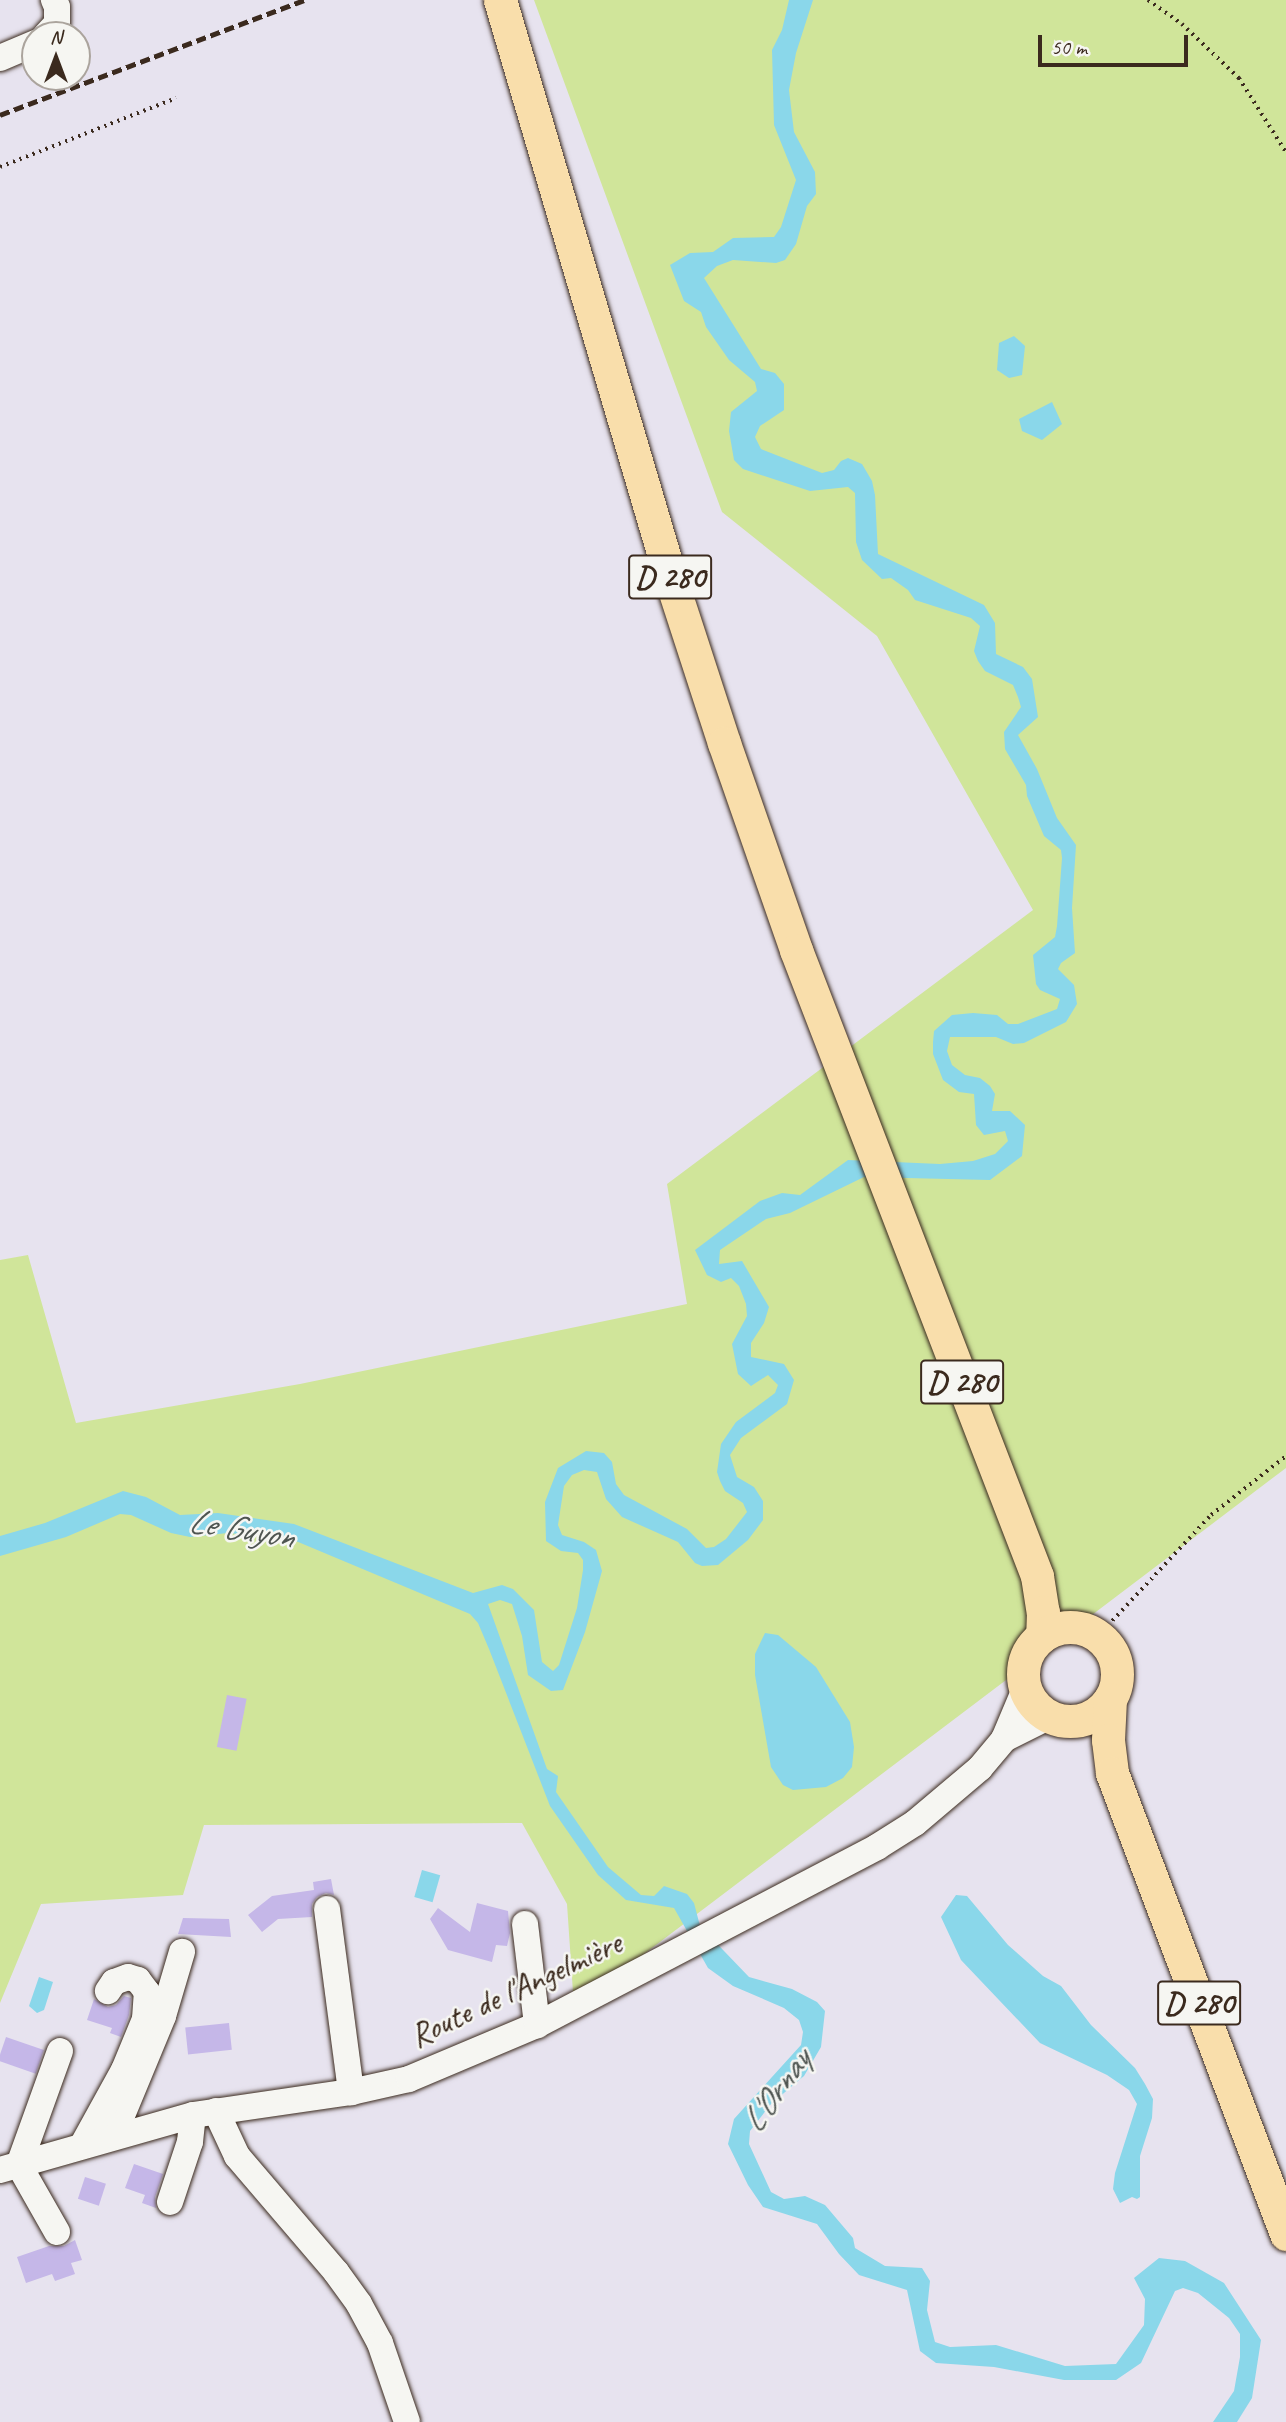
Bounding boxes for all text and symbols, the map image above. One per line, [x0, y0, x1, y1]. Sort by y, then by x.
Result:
north arrow [21, 21, 91, 91]
scale bar [1041, 21, 1192, 65]
text: N [50, 25, 62, 49]
text: 50 m [1051, 34, 1087, 60]
road number: D 280 [628, 548, 712, 606]
road number: D 280 [920, 1353, 1004, 1410]
water label: Le Guyon [186, 1500, 296, 1558]
street label: Route de l'Angelmière [404, 1924, 628, 2056]
road number: D 280 [1157, 1975, 1241, 2032]
water label: L'Ornay [732, 2041, 820, 2141]

